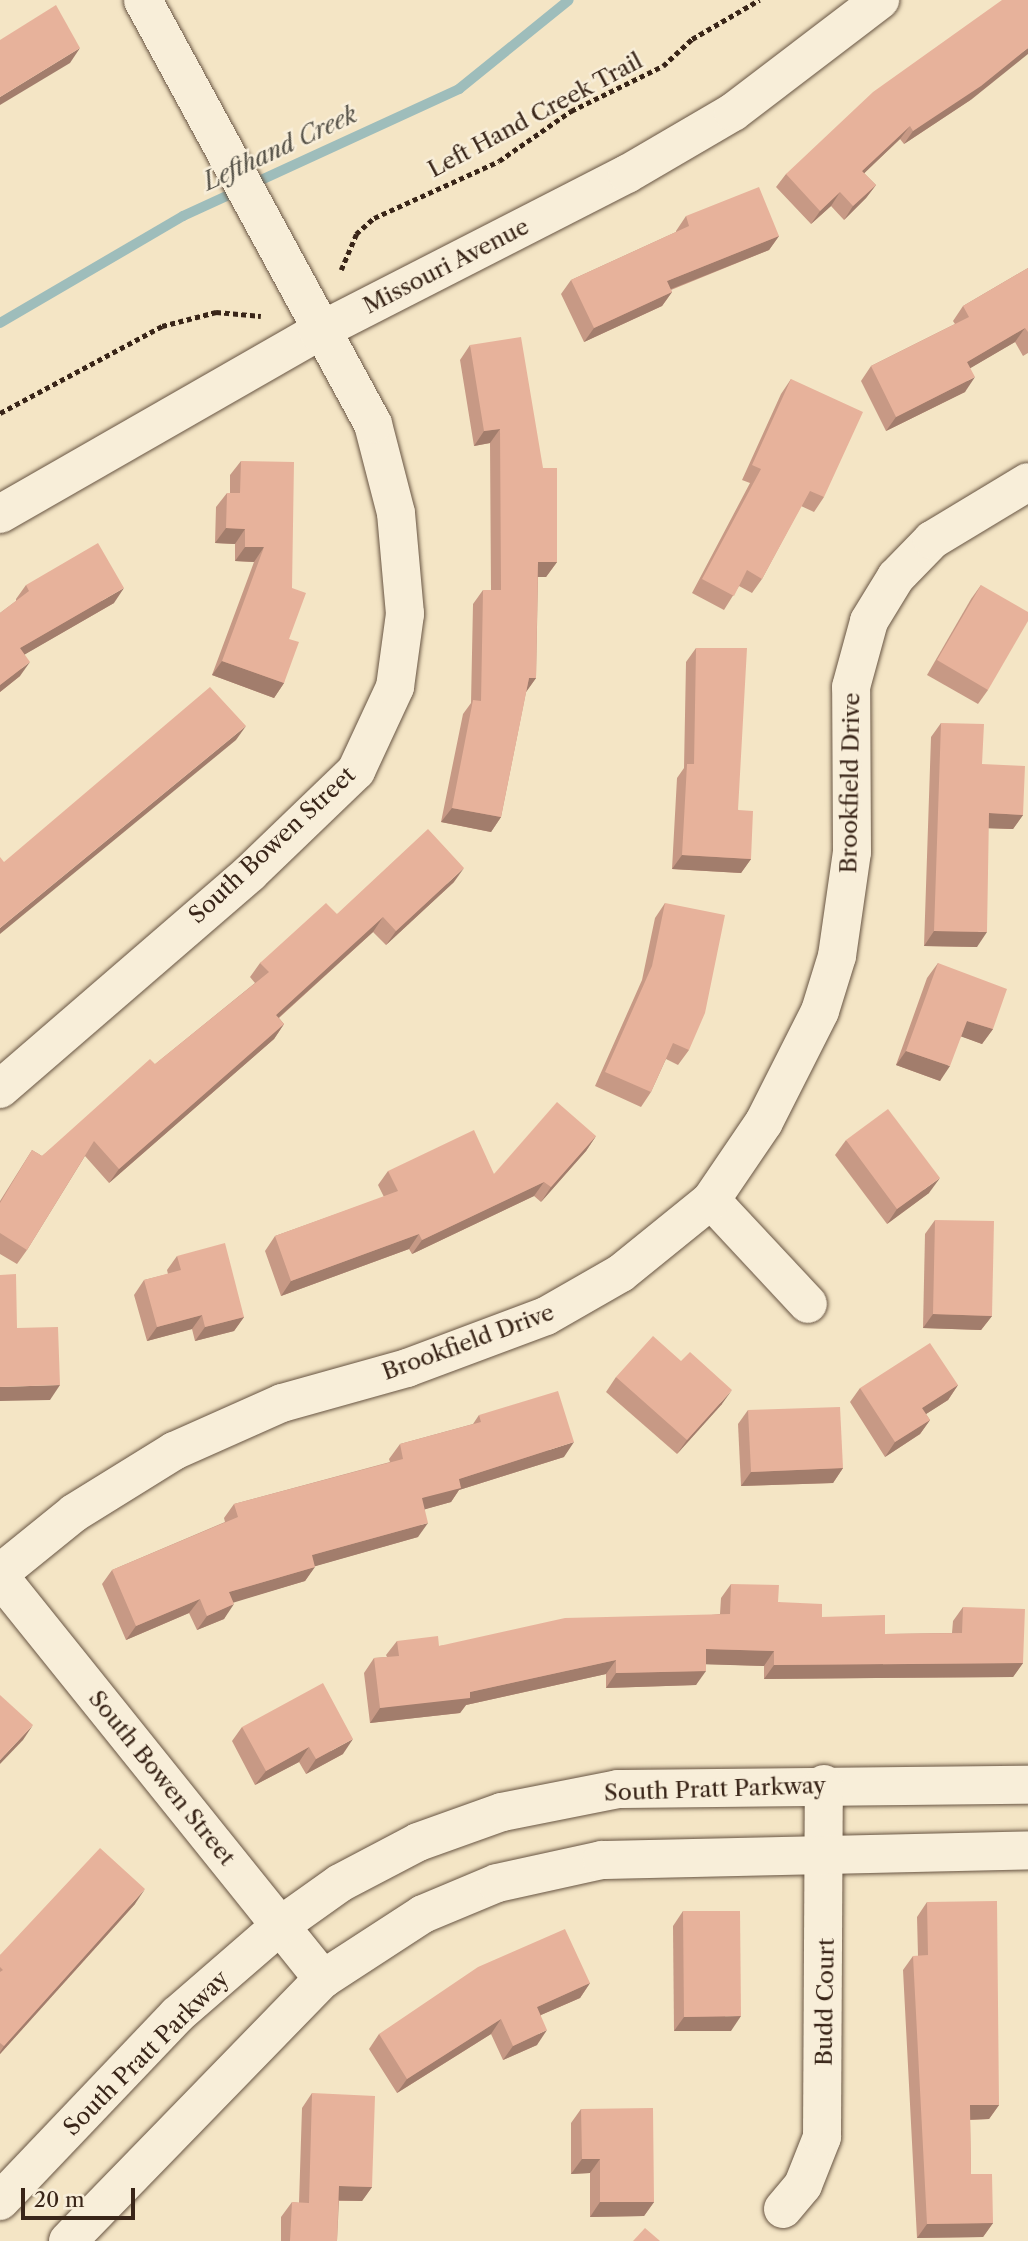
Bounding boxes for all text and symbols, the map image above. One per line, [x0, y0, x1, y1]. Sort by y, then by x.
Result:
street label: Left Hand Creek Trail [423, 47, 647, 183]
water label: Lefthand Creek [198, 100, 362, 196]
street label: Missouri Avenue [358, 212, 534, 320]
street label: Brookfield Drive [835, 692, 865, 874]
street label: South Bowen Street [183, 761, 361, 929]
street label: Brookfield Drive [378, 1298, 558, 1386]
street label: South Bowen Street [83, 1685, 241, 1871]
street label: South Pratt Parkway [603, 1771, 827, 1807]
street label: Budd Court [810, 1938, 840, 2066]
street label: South Pratt Parkway [58, 1965, 234, 2141]
scale bar [24, 2174, 138, 2218]
text: 20 m [34, 2187, 85, 2212]

